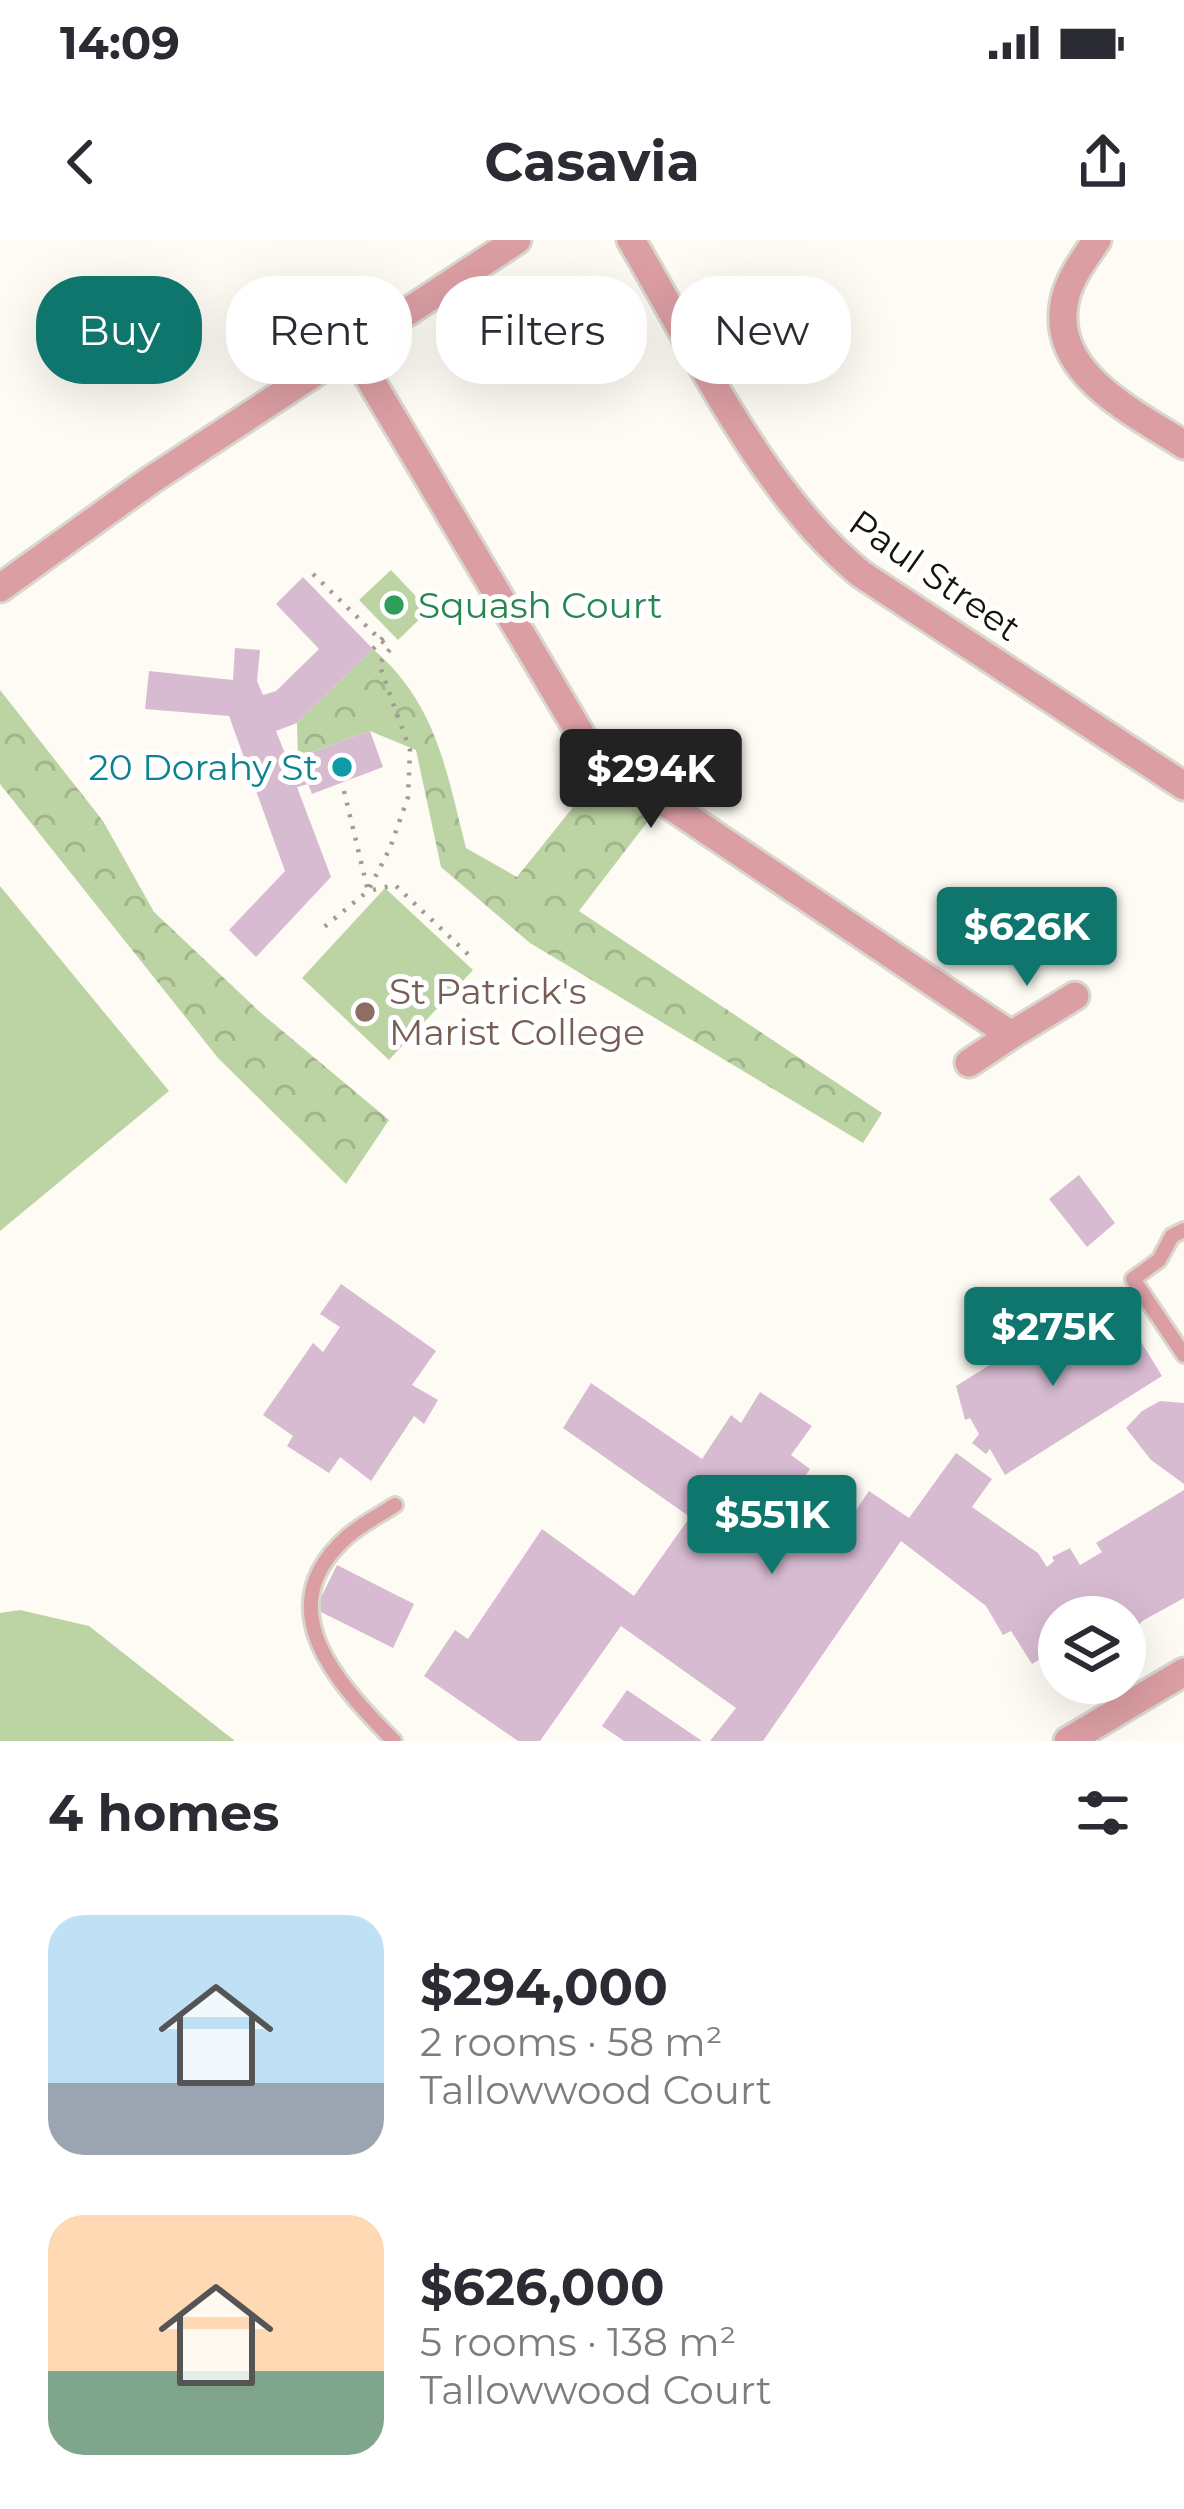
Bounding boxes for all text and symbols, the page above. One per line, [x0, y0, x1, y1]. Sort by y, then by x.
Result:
text: 14:09 [60, 15, 180, 70]
icon: back [48, 129, 114, 195]
text: Casavia [484, 129, 700, 195]
icon: share [1070, 129, 1136, 195]
chip: Buy [36, 276, 202, 384]
chip: Rent [226, 276, 412, 384]
chip: Filters [436, 276, 647, 384]
chip: New [671, 276, 851, 384]
street label: Paul Street [841, 500, 1029, 650]
place label: Squash Court [418, 583, 662, 627]
marker: Squash Court [381, 592, 407, 618]
pin: $294K [567, 729, 735, 831]
text: $294K [587, 744, 715, 792]
place label: 20 Dorahy St [89, 745, 318, 789]
marker: 20 Dorahy St [329, 754, 355, 780]
pin: $626K [943, 887, 1111, 989]
text: $626K [964, 902, 1090, 950]
place label: St Patrick's Marist College [389, 969, 645, 1054]
marker: St Patrick's Marist College [352, 999, 378, 1025]
pin: $275K [969, 1287, 1137, 1389]
text: $275K [991, 1302, 1115, 1350]
pin: $551K [688, 1475, 856, 1577]
text: $551K [714, 1490, 830, 1538]
map controls [1038, 1596, 1146, 1704]
button: layers [1038, 1596, 1146, 1704]
icon: filters [1070, 1780, 1136, 1846]
text: 4 homes [48, 1782, 279, 1844]
text: $294,000 [420, 1956, 668, 2018]
icon: home [144, 1963, 288, 2107]
text: 2 rooms · 58 m² [420, 2018, 722, 2066]
text: Tallowwood Court [420, 2066, 772, 2114]
text: $626,000 [420, 2256, 665, 2318]
icon: home [144, 2263, 288, 2407]
text: 5 rooms · 138 m² [420, 2318, 736, 2366]
text: Tallowwood Court [420, 2366, 772, 2414]

